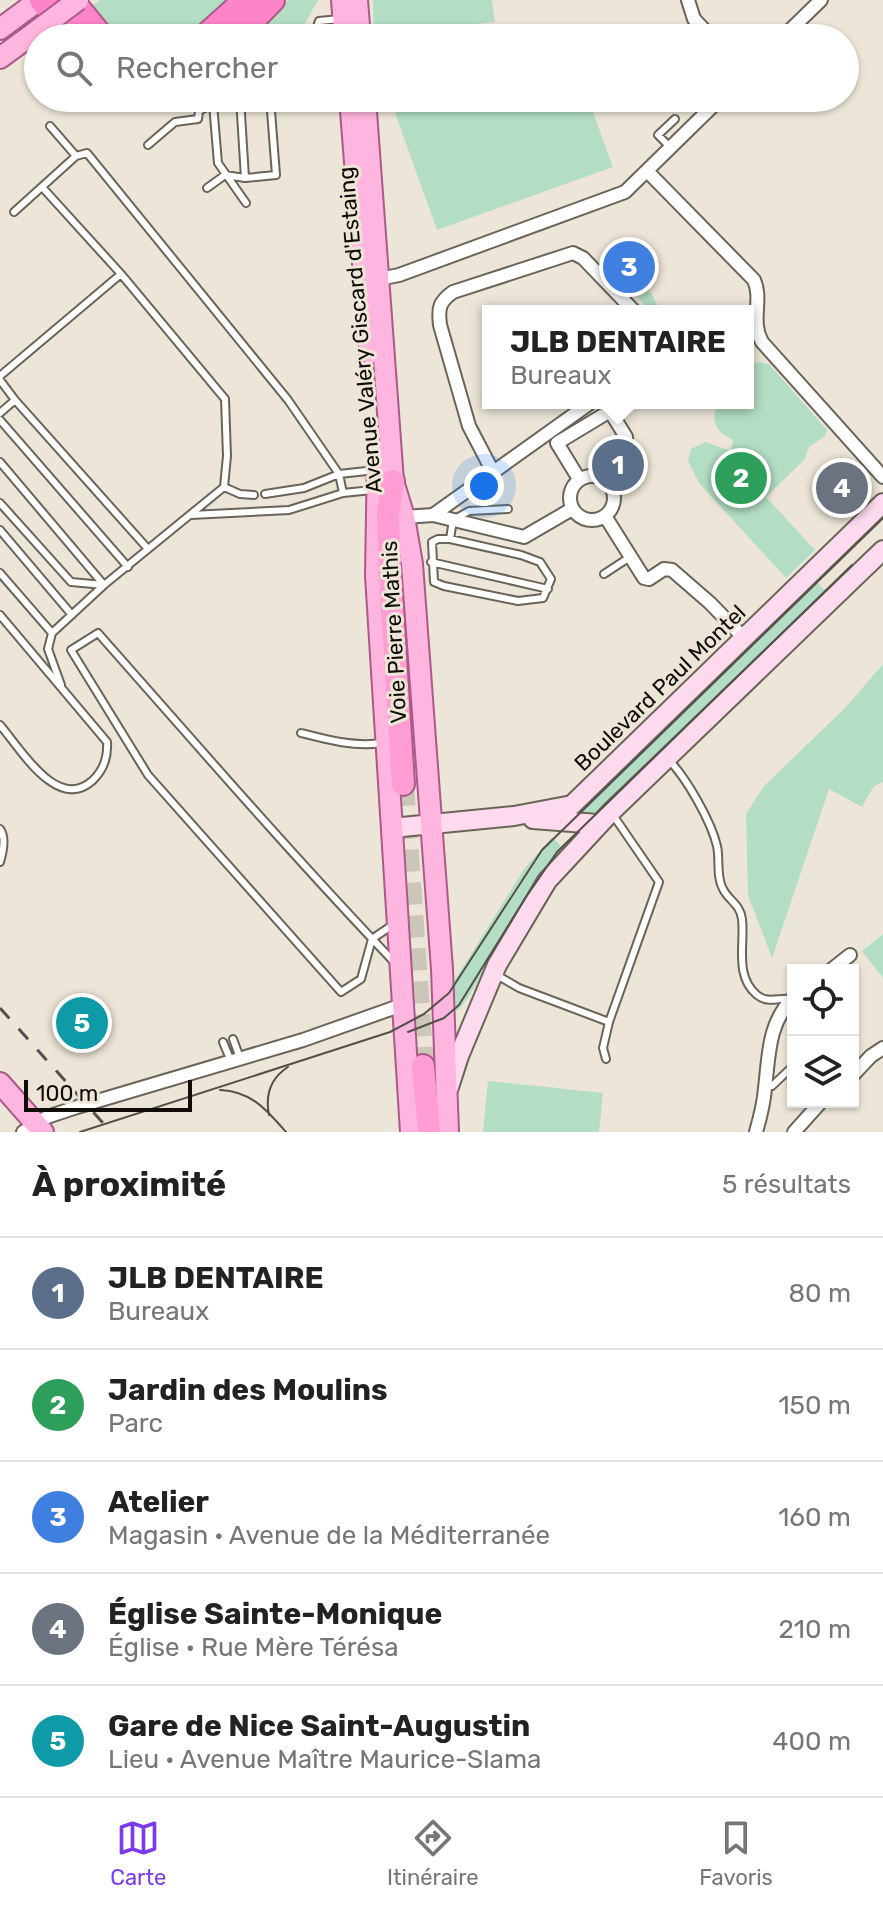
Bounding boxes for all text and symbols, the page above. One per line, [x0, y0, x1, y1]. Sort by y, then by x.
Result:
search box [24, 24, 859, 112]
icon: search [52, 46, 96, 90]
text: Rechercher [116, 50, 278, 86]
street label: Avenue Valéry Giscard d'Estaing [332, 166, 388, 494]
pin: 3 [603, 237, 655, 297]
popup [482, 305, 754, 409]
text: JLB DENTAIRE [510, 324, 726, 360]
text: Bureaux [510, 360, 611, 391]
pin: 1 [592, 435, 644, 495]
pin: 2 [715, 448, 767, 508]
pin: 4 [816, 458, 868, 518]
your location [464, 466, 504, 506]
street label: Voie Pierre Mathis [376, 540, 412, 724]
street label: Boulevard Paul Montel [569, 599, 751, 777]
map controls [787, 964, 859, 1108]
button: locate [787, 964, 859, 1036]
pin: 5 [56, 993, 108, 1053]
button: layers [787, 1036, 859, 1108]
scale bar [24, 1076, 192, 1112]
text: 100 m [36, 1080, 98, 1107]
text: À proximité [32, 1164, 226, 1205]
text: 5 résultats [722, 1169, 851, 1200]
text: JLB DENTAIRE [108, 1260, 324, 1296]
text: 1 [52, 1278, 64, 1309]
text: 80 m [788, 1278, 851, 1309]
text: Bureaux [108, 1296, 209, 1327]
text: Jardin des Moulins [108, 1372, 388, 1408]
text: 2 [50, 1390, 66, 1421]
text: 150 m [778, 1390, 851, 1421]
text: Parc [108, 1408, 163, 1439]
text: Atelier [108, 1484, 209, 1520]
text: 3 [49, 1502, 67, 1533]
text: 160 m [778, 1502, 851, 1533]
text: Magasin · Avenue de la Méditerranée [108, 1520, 550, 1551]
text: Église Sainte-Monique [108, 1596, 442, 1632]
text: 4 [49, 1614, 67, 1645]
text: 210 m [779, 1614, 851, 1645]
text: Église · Rue Mère Térésa [108, 1632, 399, 1663]
text: Gare de Nice Saint-Augustin [108, 1708, 530, 1744]
text: 5 [50, 1726, 66, 1757]
text: 400 m [772, 1726, 851, 1757]
text: Lieu · Avenue Maître Maurice-Slama [108, 1744, 541, 1775]
tab: Carte [110, 1816, 166, 1891]
tab: Itinéraire [387, 1816, 479, 1891]
tab: Favoris [699, 1816, 773, 1891]

